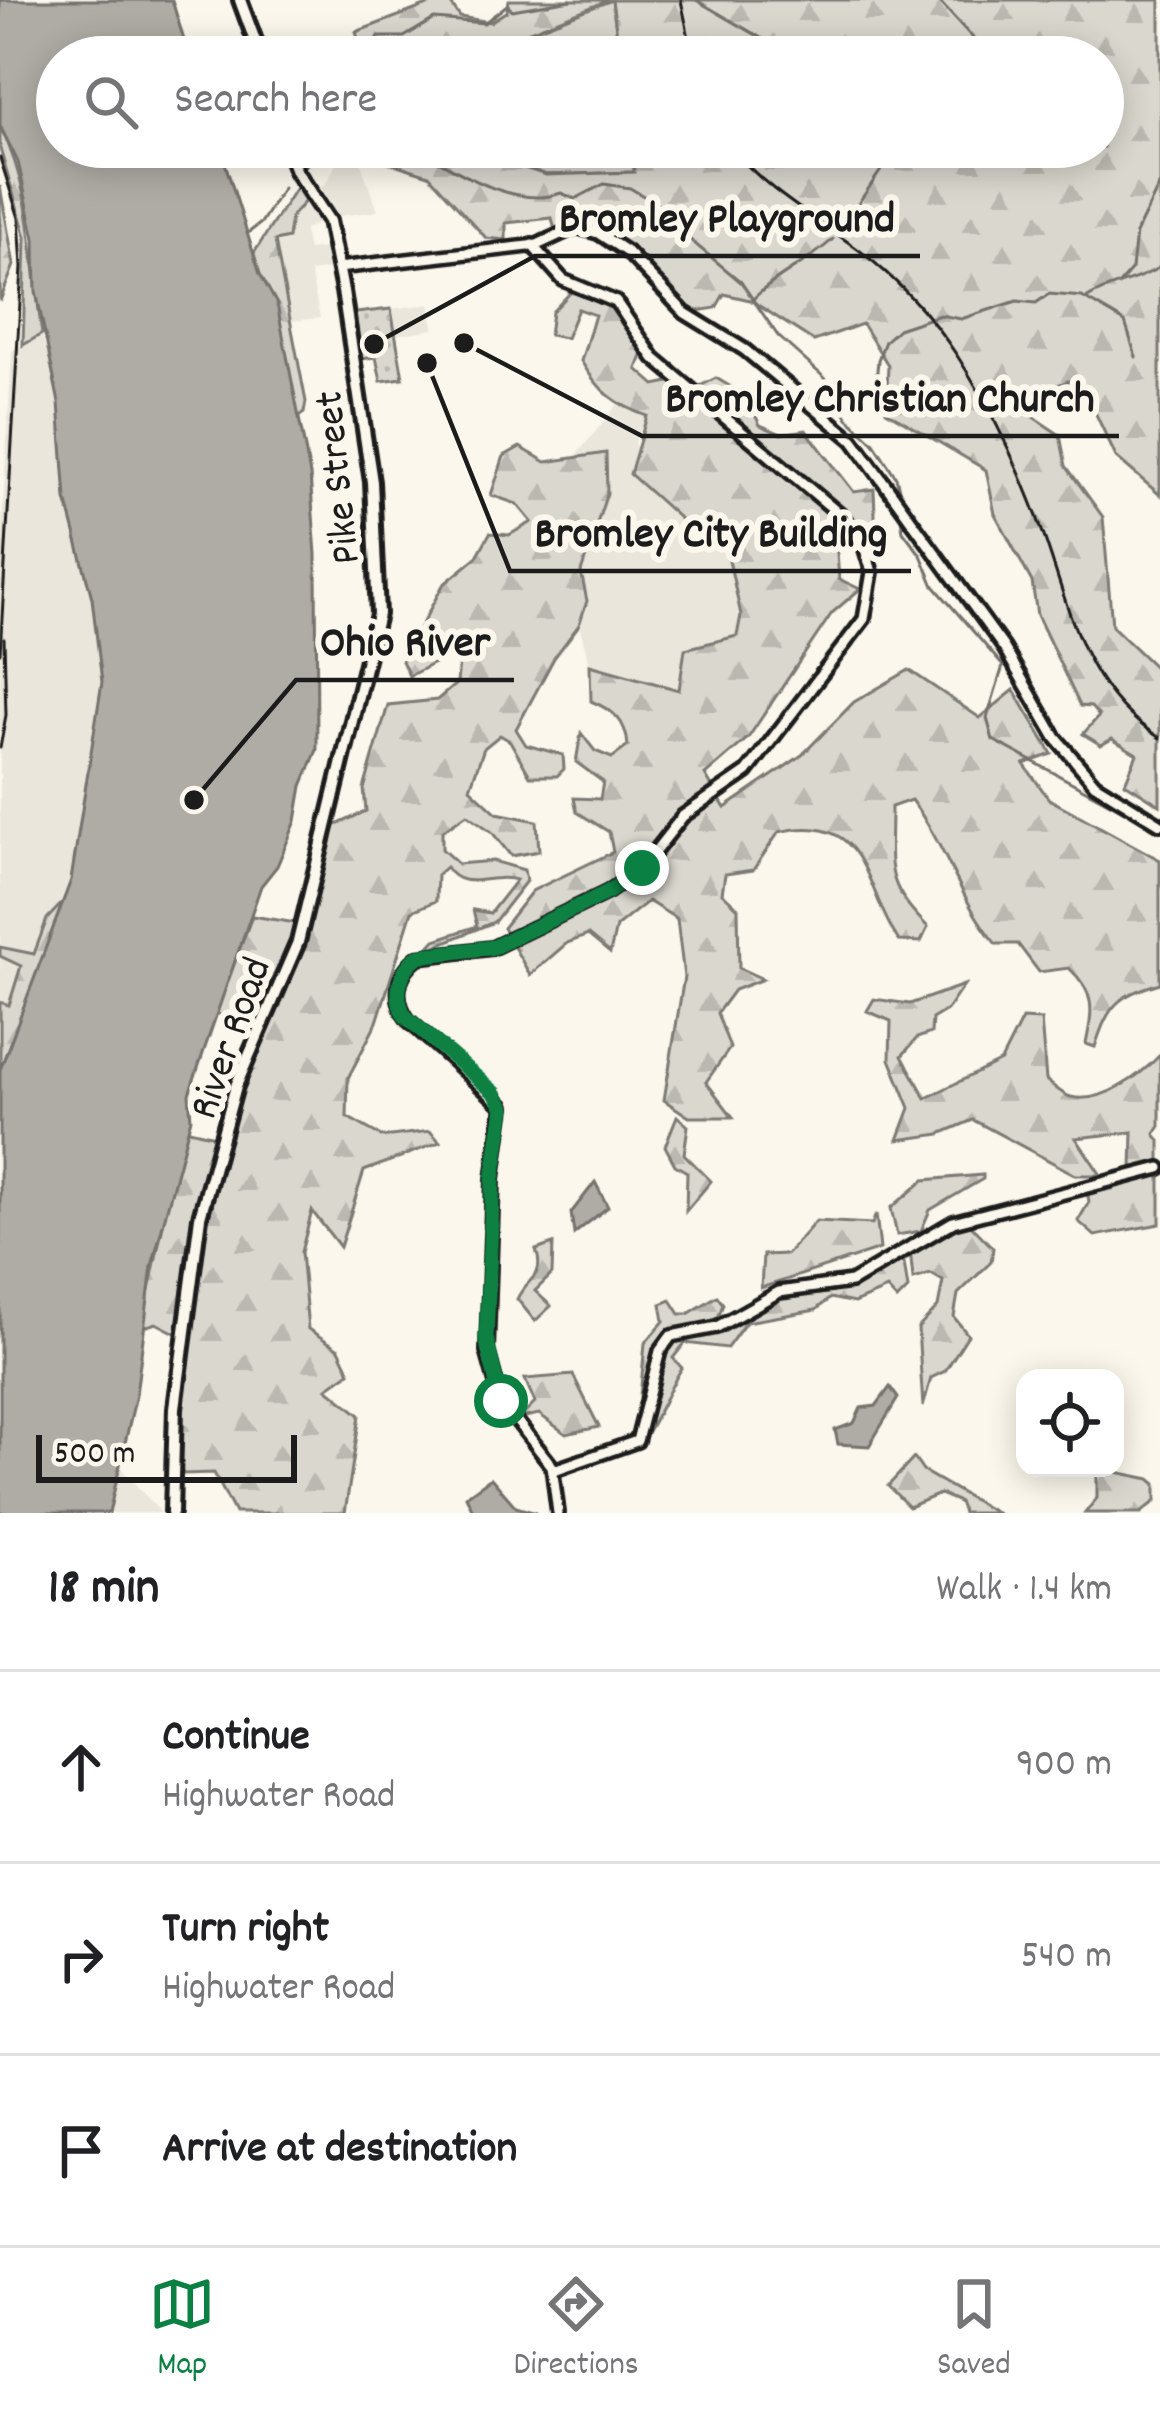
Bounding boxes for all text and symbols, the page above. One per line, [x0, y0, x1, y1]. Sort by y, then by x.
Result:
search box [36, 36, 1124, 168]
icon: search [78, 69, 144, 135]
text: Search here [174, 70, 377, 134]
callout: Bromley Playground [535, 175, 920, 256]
text: Bromley Playground [559, 190, 895, 254]
callout: Bromley Christian Church [642, 355, 1119, 436]
text: Bromley Christian Church [665, 370, 1095, 434]
street label: Pike Street [302, 388, 380, 567]
callout: Bromley City Building [510, 490, 911, 571]
text: Bromley City Building [534, 505, 888, 569]
callout: Ohio River [296, 599, 514, 680]
text: Ohio River [320, 614, 492, 678]
route end [615, 841, 669, 895]
street label: River Road [177, 950, 290, 1129]
map controls [1016, 1369, 1124, 1477]
button: locate [1016, 1369, 1124, 1477]
route start [474, 1374, 528, 1428]
scale bar [36, 1429, 297, 1482]
text: 500 m [54, 1432, 135, 1479]
text: 18 min [48, 1555, 159, 1627]
text: Walk · 1.4 km [936, 1564, 1112, 1619]
text: Continue [162, 1707, 310, 1771]
icon: ahead [48, 1734, 114, 1800]
text: 900 m [1016, 1739, 1112, 1794]
text: Highwater Road [162, 1771, 395, 1826]
text: Turn right [162, 1899, 329, 1963]
icon: right [48, 1926, 114, 1992]
text: 540 m [1021, 1931, 1112, 1986]
text: Highwater Road [162, 1963, 395, 2018]
icon: arrive [48, 2118, 114, 2184]
text: Arrive at destination [162, 2119, 517, 2183]
tab: Map [149, 2271, 215, 2390]
tab: Directions [514, 2271, 639, 2390]
tab: Saved [937, 2271, 1011, 2390]

